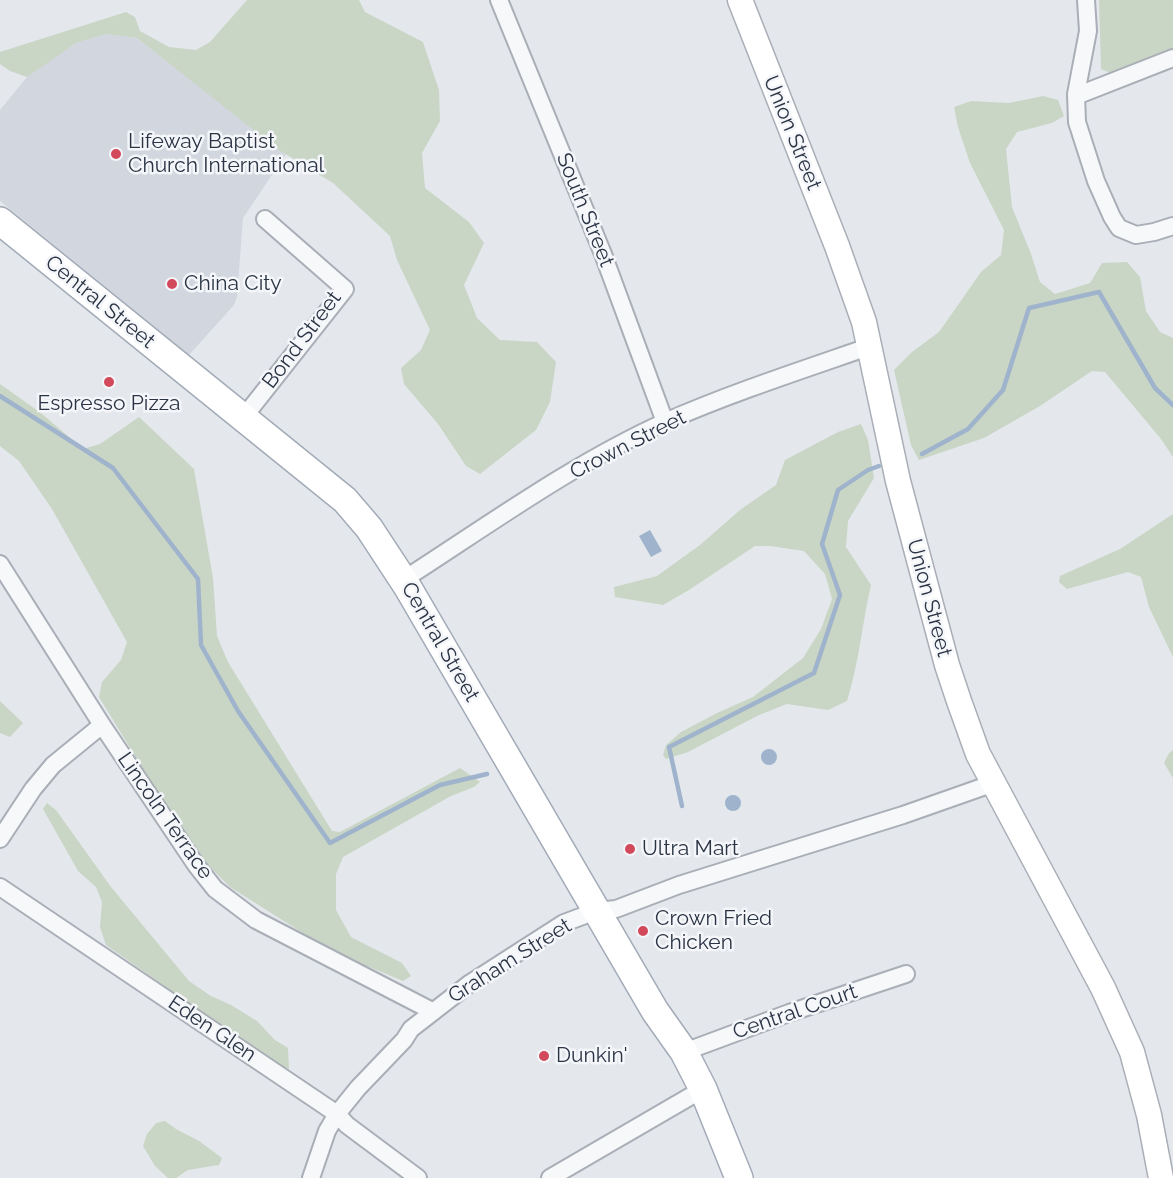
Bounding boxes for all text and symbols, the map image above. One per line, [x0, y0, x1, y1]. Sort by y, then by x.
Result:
street label: Union Street [758, 72, 826, 194]
place label: Lifeway Baptist Church International [128, 129, 324, 179]
marker: Lifeway Baptist Church International [109, 147, 123, 161]
street label: South Street [551, 149, 619, 271]
street label: Central Street [40, 250, 160, 354]
place label: China City [184, 271, 282, 297]
marker: China City [165, 277, 179, 291]
street label: Bond Street [257, 286, 347, 394]
marker: Espresso Pizza [102, 375, 116, 389]
place label: Espresso Pizza [37, 391, 181, 417]
street label: Crown Street [566, 405, 690, 485]
street label: Union Street [901, 536, 957, 660]
street label: Central Street [396, 578, 484, 706]
street label: Lincoln Terrace [112, 748, 218, 884]
place label: Ultra Mart [642, 836, 739, 862]
marker: Ultra Mart [623, 842, 637, 856]
place label: Crown Fried Chicken [655, 906, 772, 956]
street label: Graham Street [444, 913, 576, 1009]
marker: Crown Fried Chicken [636, 924, 650, 938]
street label: Central Court [730, 979, 860, 1045]
street label: Eden Glen [163, 990, 261, 1068]
place label: Dunkin' [556, 1043, 628, 1069]
marker: Dunkin' [537, 1049, 551, 1063]

